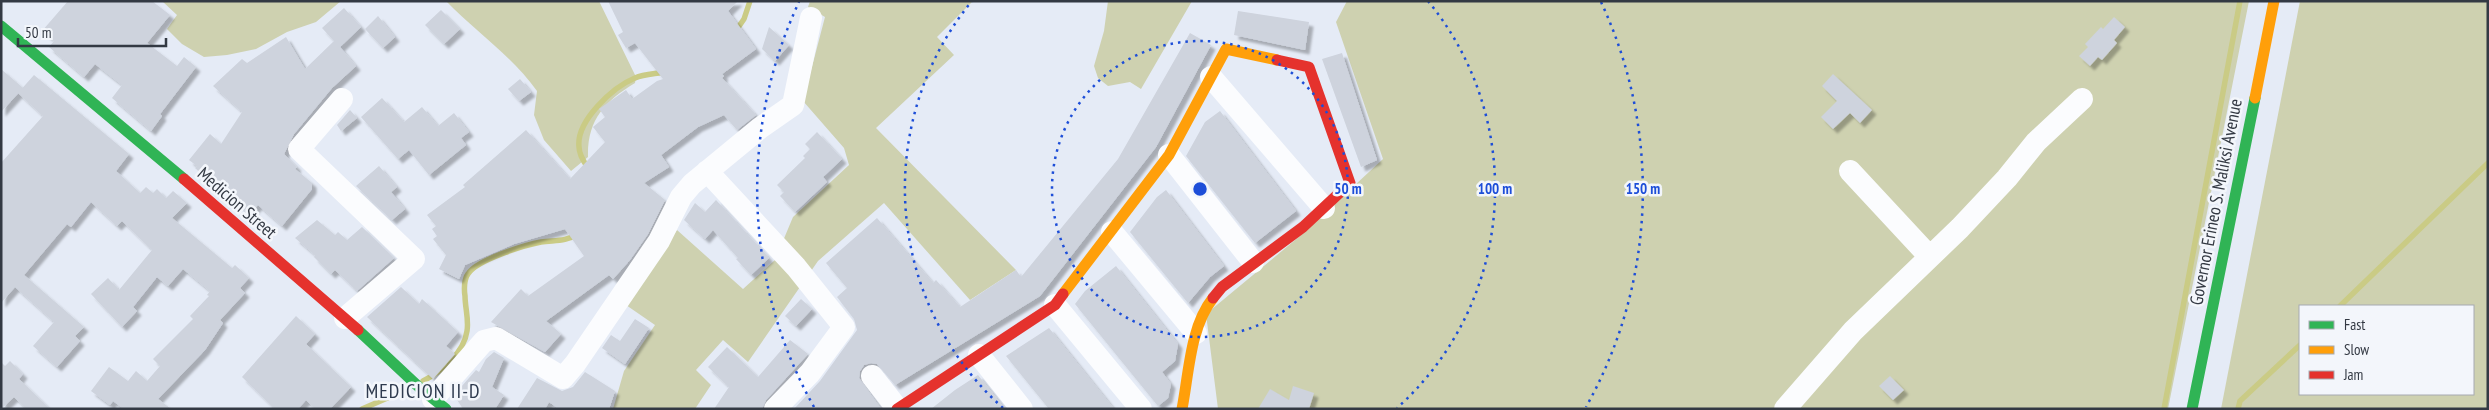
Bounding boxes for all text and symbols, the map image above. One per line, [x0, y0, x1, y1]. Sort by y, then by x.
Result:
scale bar [18, 15, 165, 47]
text: 50 m [25, 23, 51, 42]
street label: Governor Erineo S. Maliksi Avenue [2184, 97, 2247, 307]
street label: Medicion Street [193, 162, 282, 243]
text: 50 m [1334, 179, 1362, 198]
text: 100 m [1478, 179, 1512, 198]
text: 150 m [1626, 179, 1660, 198]
centre of rings [1191, 180, 1209, 198]
legend [2299, 305, 2474, 395]
text: Fast [2344, 315, 2365, 334]
text: Slow [2344, 340, 2369, 359]
text: Jam [2343, 365, 2363, 384]
district label: MEDICION II-D [366, 378, 480, 404]

